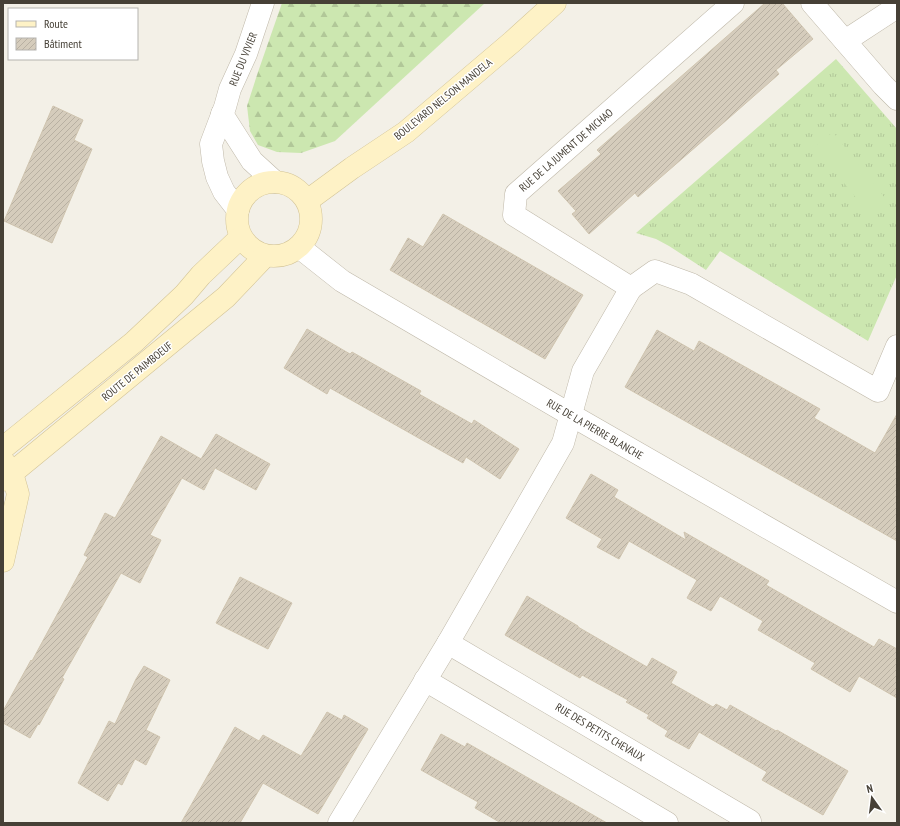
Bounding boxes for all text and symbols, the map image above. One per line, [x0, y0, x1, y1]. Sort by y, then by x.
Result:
legend [8, 8, 138, 60]
text: Route [44, 16, 68, 31]
street label: RUE DU VIVIER [226, 30, 260, 88]
text: Bâtiment [44, 36, 82, 51]
street label: BOULEVARD NELSON MANDELA [391, 55, 495, 143]
street label: RUE DE LA JUMENT DE MICHAO [516, 105, 616, 195]
street label: ROUTE DE PAIMBOEUF [99, 338, 176, 404]
street label: RUE DE LA PIERRE BLANCHE [544, 396, 646, 462]
street label: RUE DES PETITS CHEVAUX [553, 700, 648, 764]
north arrow [852, 778, 892, 818]
text: N [865, 781, 874, 796]

